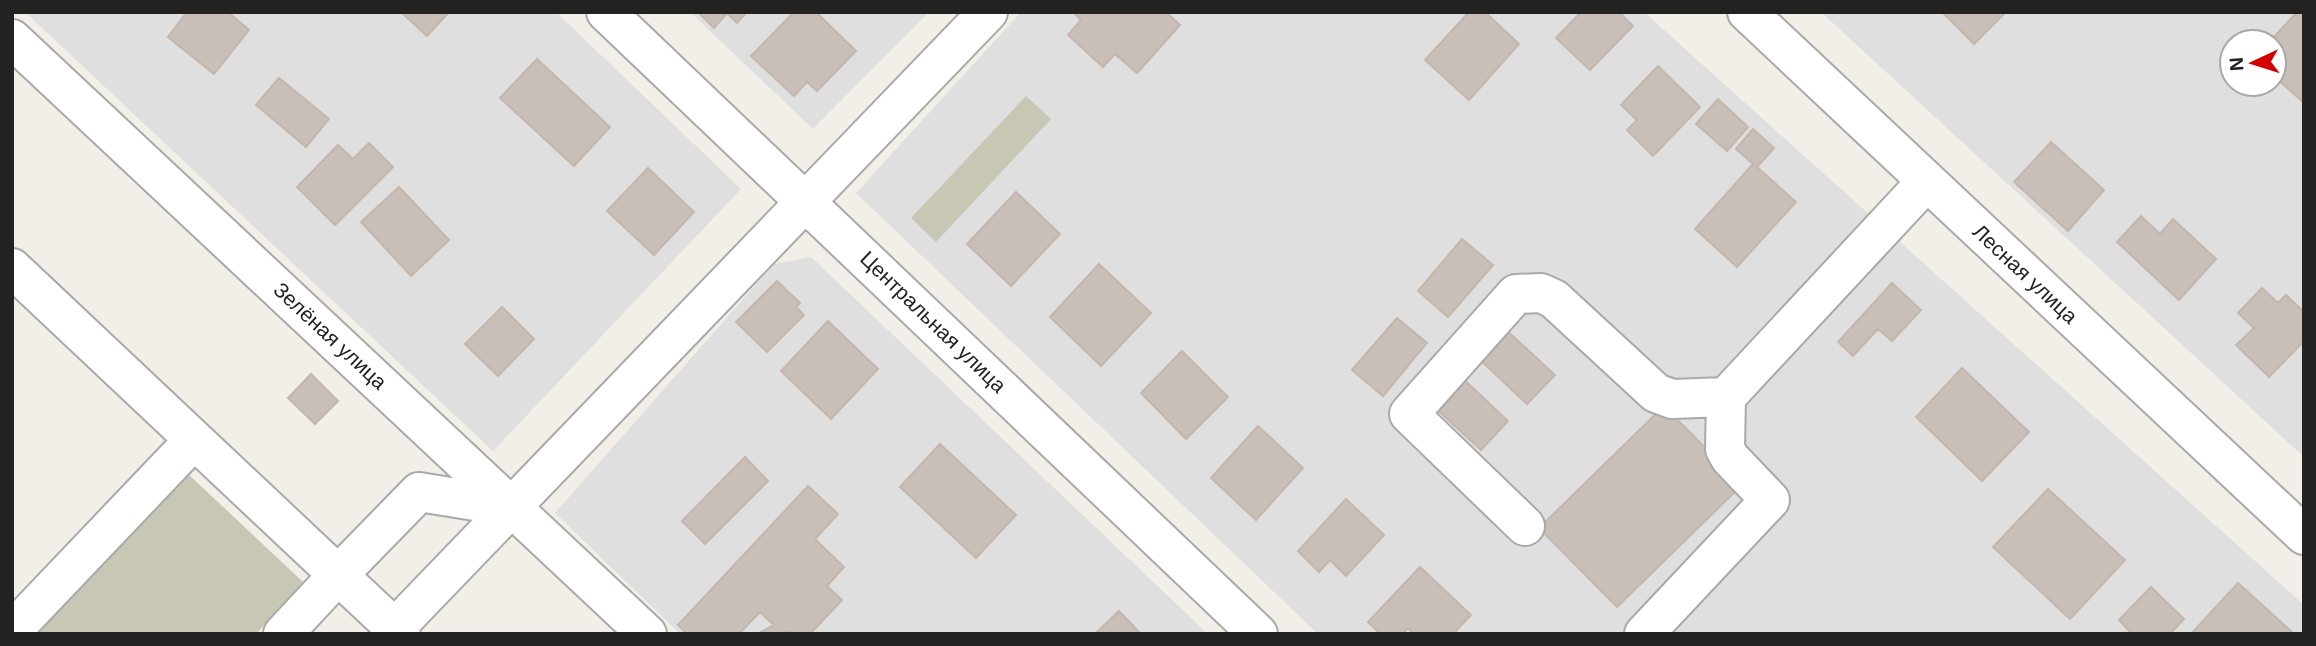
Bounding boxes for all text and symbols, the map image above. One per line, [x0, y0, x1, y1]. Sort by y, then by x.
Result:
north arrow [2218, 28, 2288, 98]
text: N [2226, 57, 2247, 72]
street label: Лесная улица [1968, 219, 2082, 328]
street label: Центральная улица [856, 246, 1011, 397]
street label: Зелёная улица [269, 278, 392, 394]

